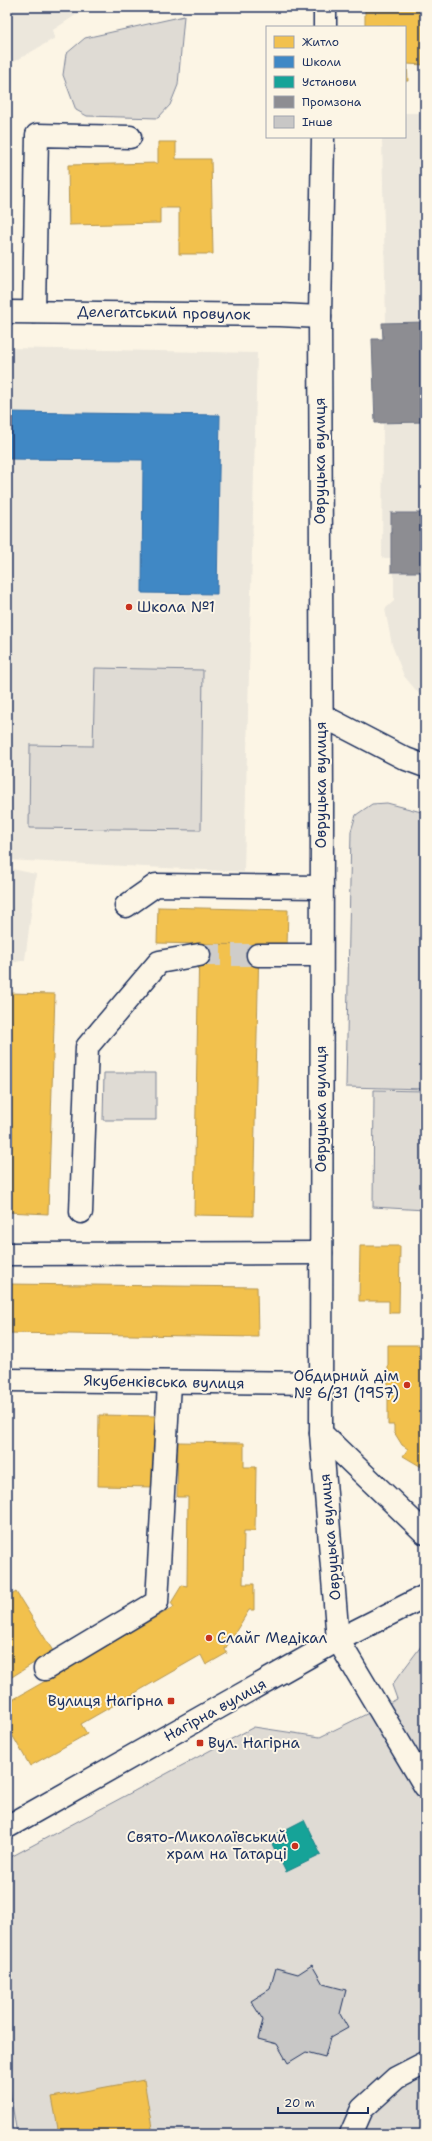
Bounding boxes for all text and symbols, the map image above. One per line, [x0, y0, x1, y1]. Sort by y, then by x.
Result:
legend [266, 26, 406, 138]
text: Житло [302, 34, 339, 50]
text: Школи [302, 54, 341, 70]
text: Установи [302, 74, 357, 90]
text: Промзона [302, 94, 362, 110]
text: Інше [302, 114, 333, 130]
street label: Делегатський провулок [77, 301, 251, 325]
street label: Овруцька вулиця [310, 397, 330, 525]
place label: Школа №1 [137, 597, 215, 617]
marker: Школа №1 [124, 602, 134, 612]
street label: Овруцька вулиця [311, 721, 331, 849]
street label: Овруцька вулиця [311, 1045, 331, 1173]
place label: Обдирний дім № 6/31 (1957) [293, 1366, 399, 1403]
street label: Якубенківська вулиця [83, 1371, 245, 1393]
marker: Обдирний дім № 6/31 (1957) [402, 1380, 412, 1390]
street label: Овруцька вулиця [314, 1473, 346, 1601]
place label: Слайг Медікал [217, 1628, 328, 1648]
marker: Слайг Медікал [204, 1633, 214, 1643]
street label: Нагірна вулиця [160, 1674, 270, 1746]
place label: Вулиця Нагірна [48, 1691, 164, 1711]
marker: Вулиця Нагірна [166, 1696, 176, 1706]
place label: Вул. Нагірна [208, 1733, 300, 1753]
marker: Вул. Нагірна [195, 1738, 205, 1748]
place label: Свято-Миколаївський храм на Татарці [127, 1827, 287, 1864]
marker: Свято-Миколаївський храм на Татарці [290, 1841, 300, 1851]
scale bar [278, 2089, 368, 2115]
text: 20 m [284, 2095, 315, 2111]

